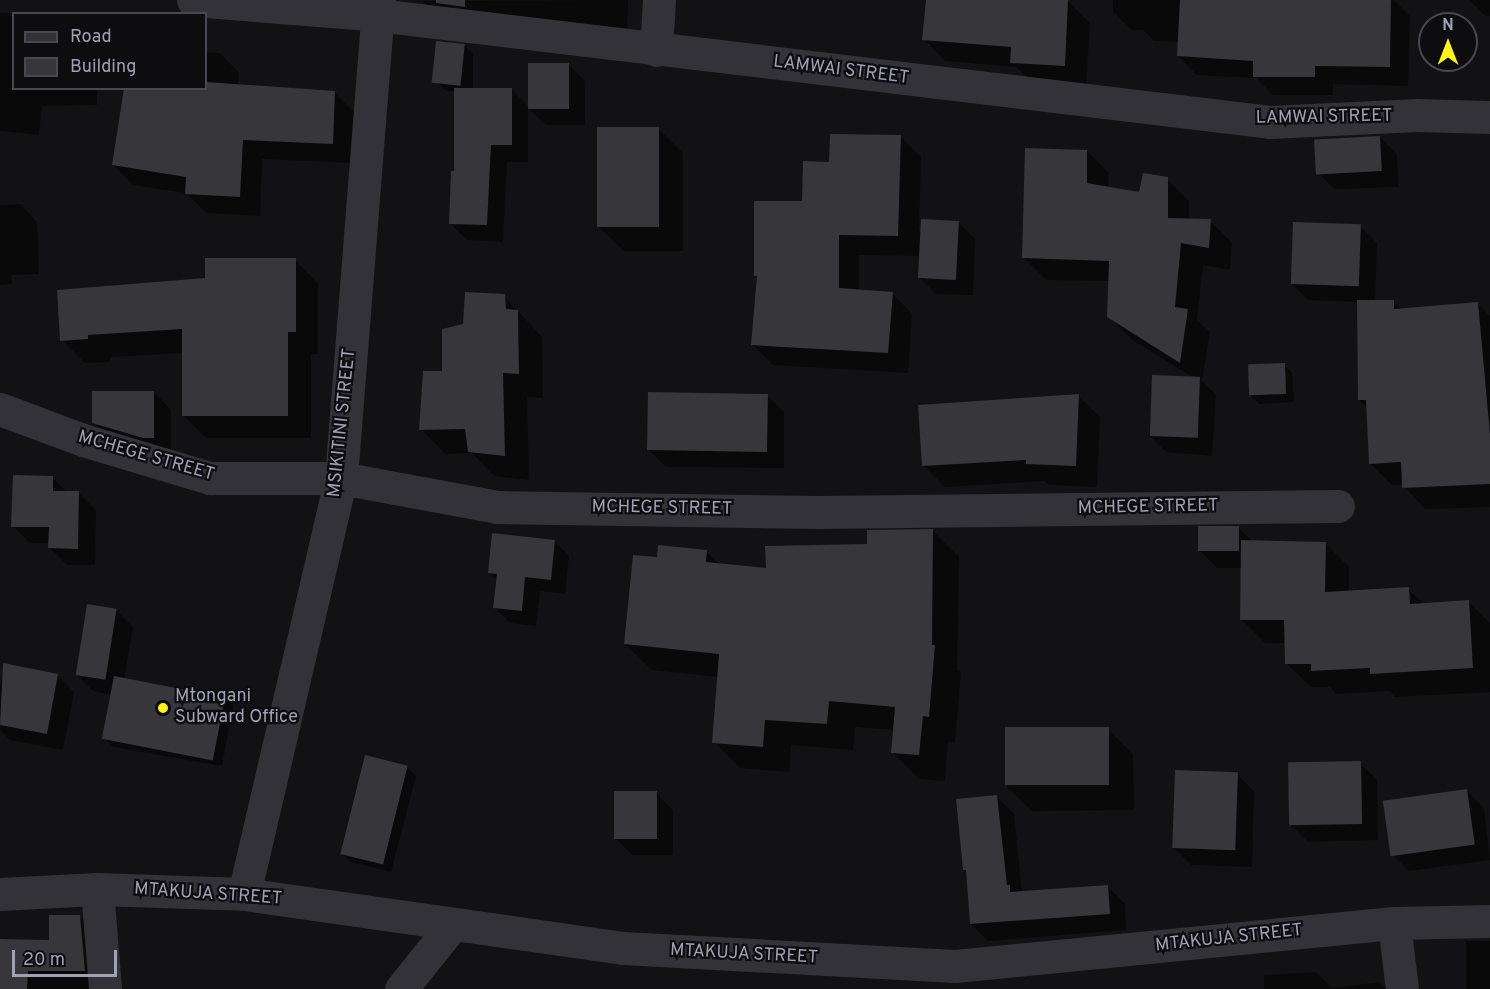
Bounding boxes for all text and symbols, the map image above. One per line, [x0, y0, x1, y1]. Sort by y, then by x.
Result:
legend [12, 12, 207, 90]
north arrow [1418, 12, 1478, 72]
text: N [1442, 16, 1454, 36]
text: Road [70, 26, 112, 49]
street label: LAMWAI STREET [772, 52, 910, 90]
text: Building [70, 56, 136, 79]
street label: LAMWAI STREET [1255, 106, 1393, 130]
street label: MSIKITINI STREET [324, 348, 362, 498]
street label: MCHEGE STREET [75, 427, 217, 487]
street label: MCHEGE STREET [1077, 496, 1219, 520]
street label: MCHEGE STREET [591, 497, 733, 521]
place label: Mtongani Subward Office [175, 687, 298, 730]
marker: Mtongani Subward Office [156, 701, 170, 715]
street label: MTAKUJA STREET [133, 879, 283, 911]
street label: MTAKUJA STREET [1154, 920, 1304, 958]
scale bar [15, 938, 120, 976]
street label: MTAKUJA STREET [669, 940, 819, 970]
text: 20 m [23, 949, 65, 972]

